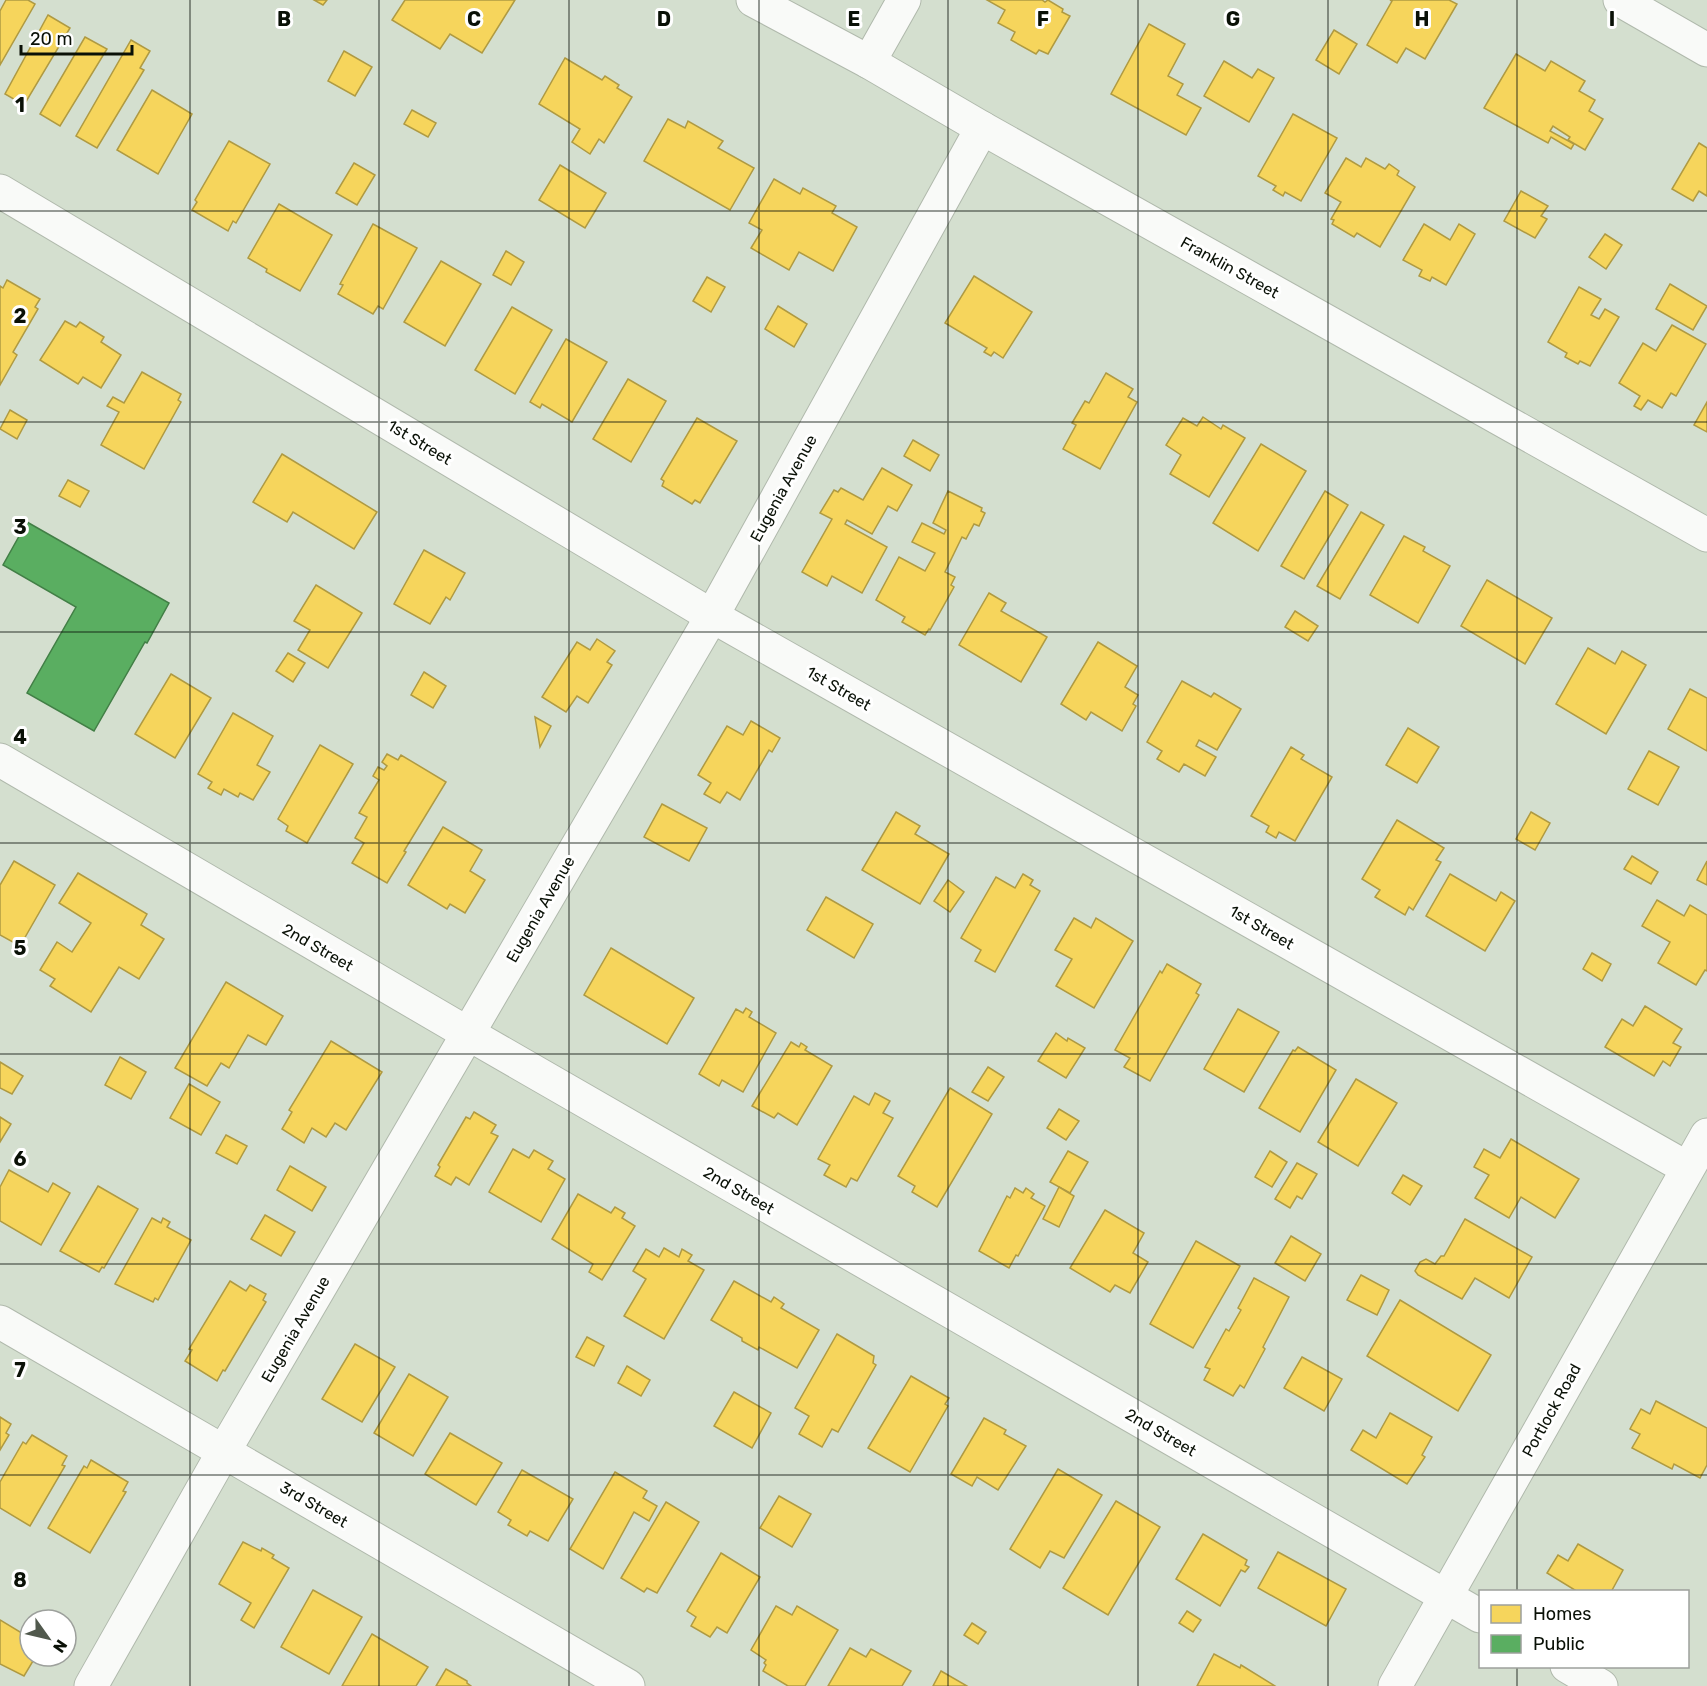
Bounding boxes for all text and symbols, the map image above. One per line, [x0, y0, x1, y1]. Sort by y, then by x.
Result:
text: B [277, 7, 291, 31]
text: C [467, 7, 481, 31]
text: D [657, 7, 671, 31]
text: E [848, 7, 860, 31]
text: F [1037, 7, 1049, 31]
text: G [1226, 7, 1240, 31]
text: H [1415, 7, 1429, 31]
text: I [1609, 7, 1615, 31]
scale bar [21, 18, 132, 56]
text: 20 m [30, 28, 72, 50]
text: 1 [15, 93, 25, 117]
street label: Franklin Street [1177, 233, 1282, 302]
text: 2 [14, 304, 27, 328]
street label: 1st Street [384, 416, 455, 469]
street label: Eugenia Avenue [746, 431, 821, 545]
text: 3 [13, 515, 27, 539]
street label: 1st Street [803, 662, 874, 715]
text: 4 [13, 725, 27, 749]
street label: Eugenia Avenue [502, 853, 579, 966]
street label: 1st Street [1226, 901, 1297, 954]
street label: 2nd Street [279, 920, 357, 975]
text: 5 [14, 936, 27, 960]
text: 6 [13, 1147, 27, 1171]
street label: 2nd Street [700, 1163, 778, 1218]
street label: Eugenia Avenue [257, 1273, 334, 1386]
text: 7 [14, 1358, 26, 1382]
street label: Portlock Road [1518, 1360, 1585, 1460]
street label: 2nd Street [1122, 1405, 1200, 1460]
street label: 3rd Street [276, 1477, 351, 1531]
text: 8 [13, 1568, 27, 1592]
legend [1479, 1590, 1689, 1668]
text: Homes [1533, 1603, 1591, 1625]
north arrow [18, 1608, 78, 1668]
text: Public [1533, 1633, 1585, 1655]
text: N [49, 1636, 71, 1656]

